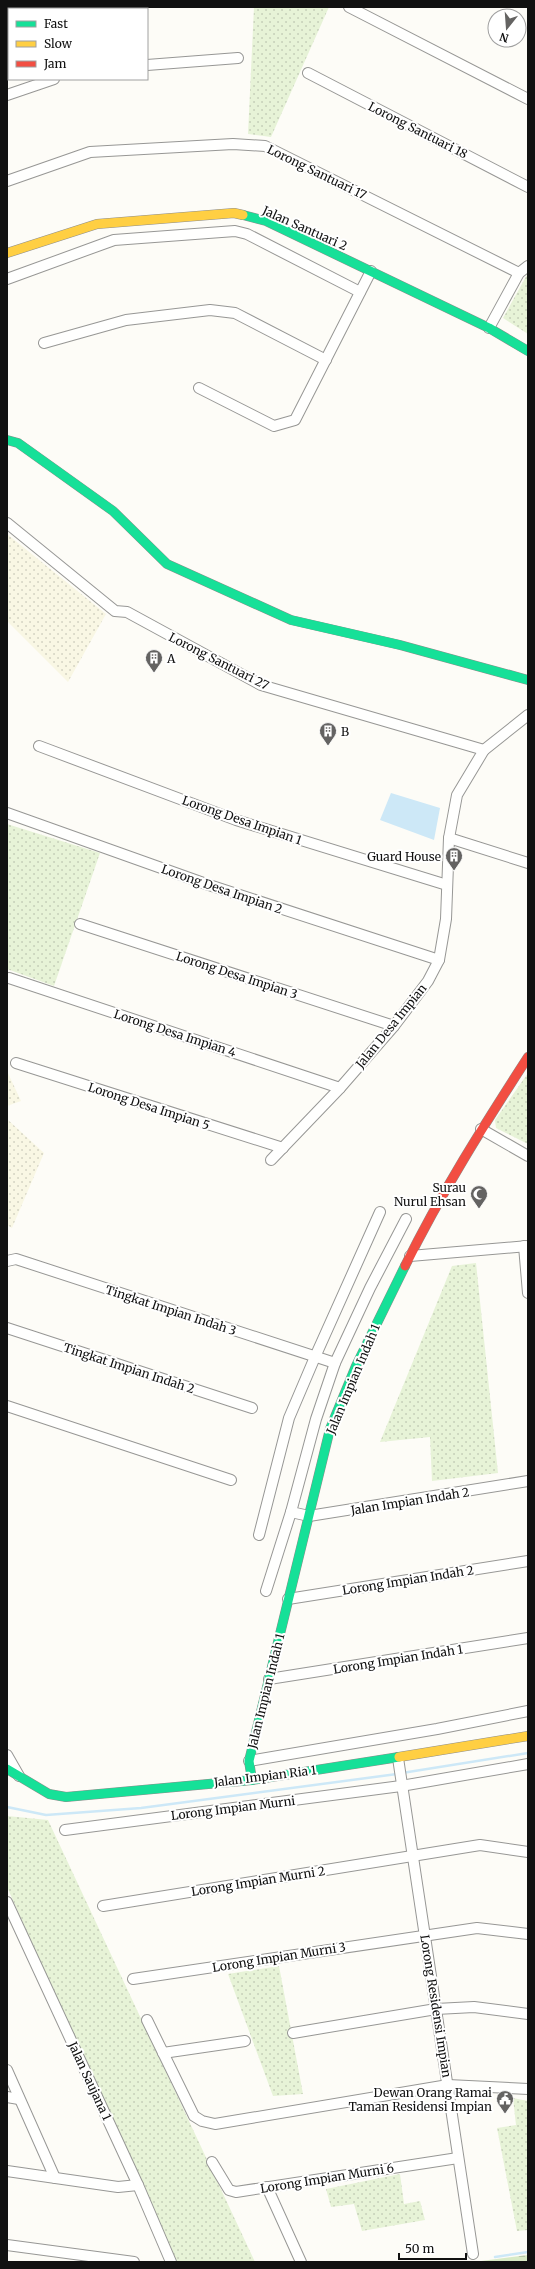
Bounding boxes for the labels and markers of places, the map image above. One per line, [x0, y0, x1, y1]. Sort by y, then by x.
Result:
building icon: A [144, 648, 164, 673]
place label: A [166, 651, 176, 666]
building icon: B [318, 721, 338, 746]
place label: B [341, 724, 349, 739]
building icon: Guard House [444, 846, 464, 871]
place label: Guard House [367, 849, 441, 864]
place label: Surau Nurul Ehsan [394, 1180, 466, 1209]
mosque icon: Surau Nurul Ehsan [469, 1184, 489, 1209]
place label: Dewan Orang Ramai Taman Residensi Impian [348, 2085, 492, 2114]
public building icon: Dewan Orang Ramai Taman Residensi Impian [495, 2089, 515, 2114]

